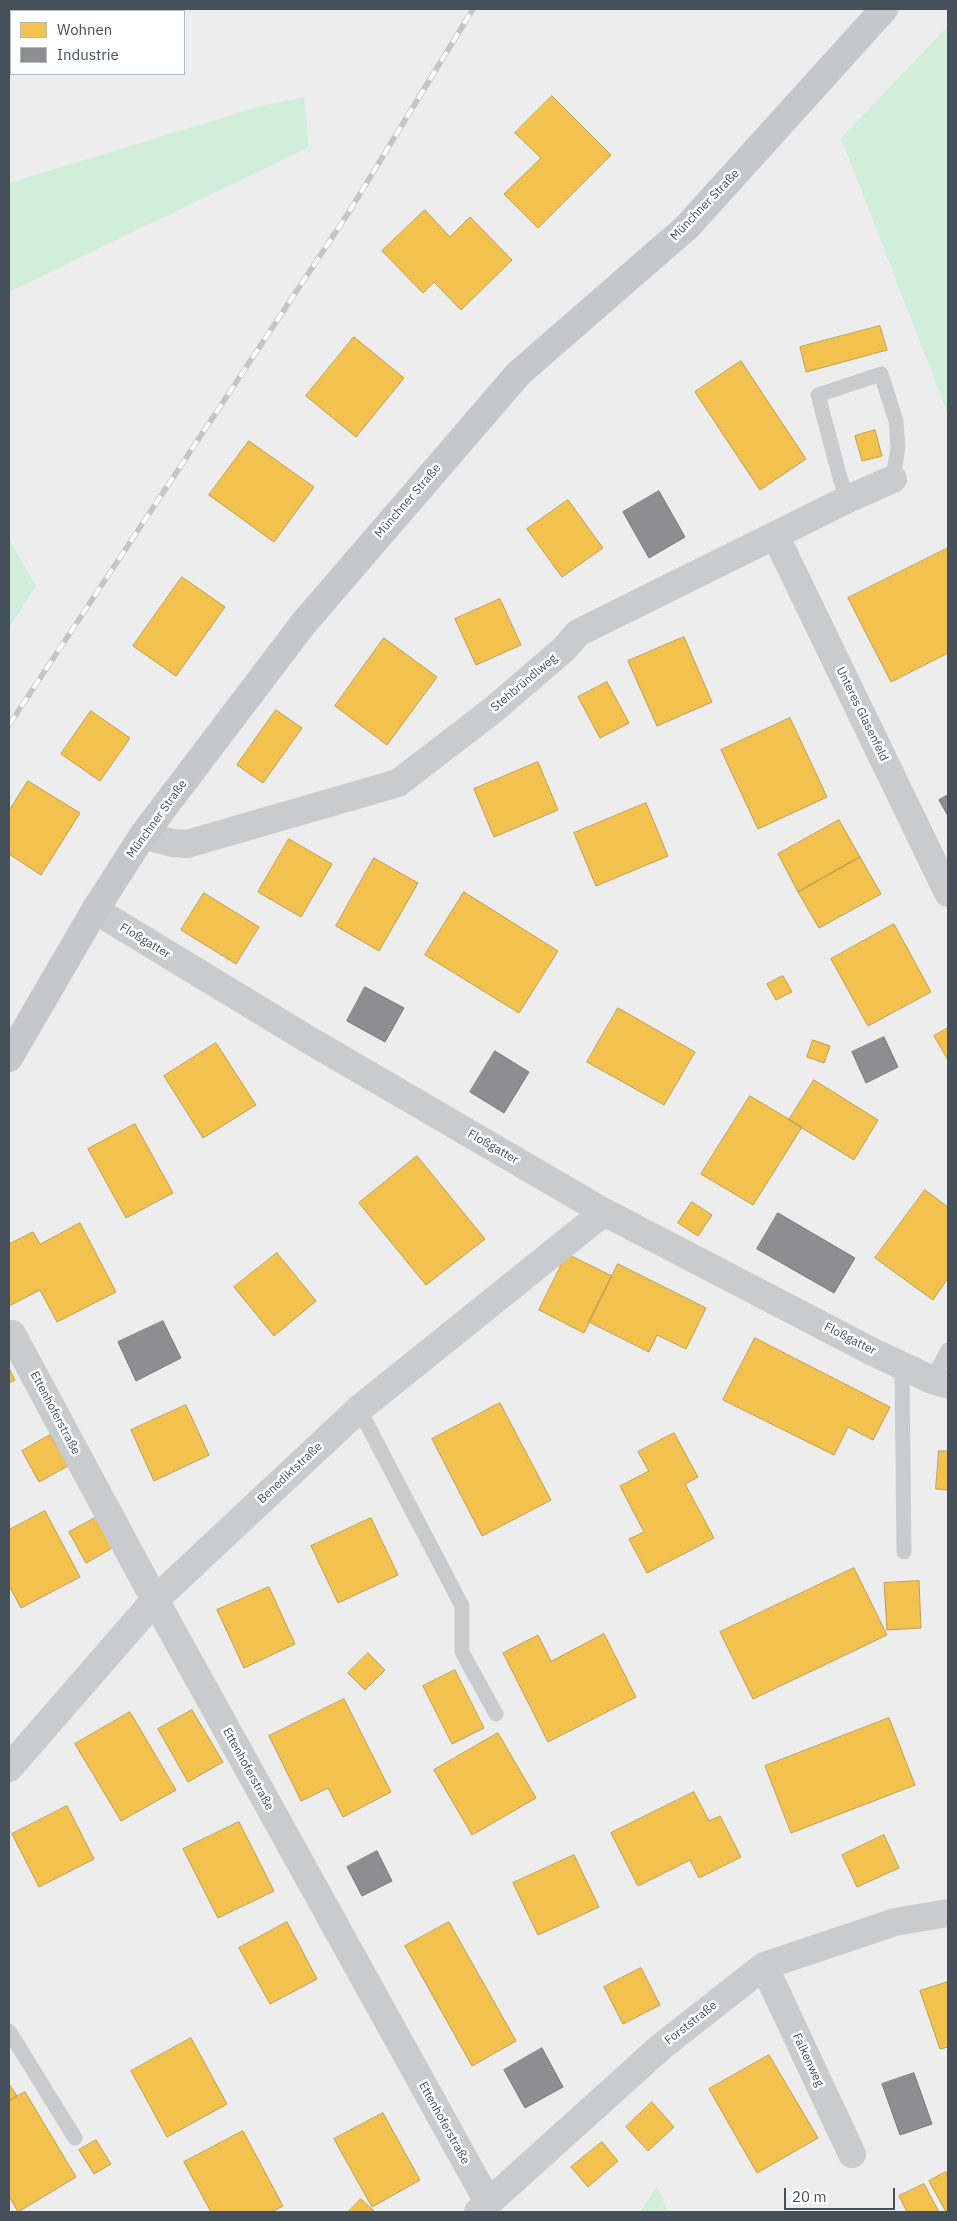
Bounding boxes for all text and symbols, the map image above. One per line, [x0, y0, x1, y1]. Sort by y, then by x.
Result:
legend [10, 10, 185, 75]
text: Wohnen [57, 20, 112, 39]
text: Industrie [57, 45, 119, 64]
street label: Münchner Straße [667, 167, 743, 243]
street label: Münchner Straße [372, 461, 444, 541]
street label: Stehbründlweg [488, 651, 560, 715]
street label: Unteres Glasenfeld [833, 664, 891, 764]
street label: Münchner Straße [124, 777, 190, 861]
street label: Floßgatter [117, 920, 173, 962]
street label: Floßgatter [465, 1127, 521, 1167]
street label: Floßgatter [822, 1320, 878, 1358]
street label: Ettenhoferstraße [27, 1369, 83, 1457]
street label: Benediktstraße [255, 1439, 325, 1507]
street label: Ettenhoferstraße [219, 1725, 277, 1813]
street label: Forststraße [662, 1998, 720, 2048]
street label: Falkenweg [789, 2031, 827, 2089]
street label: Ettenhoferstraße [415, 2079, 473, 2167]
scale bar [787, 2178, 898, 2210]
text: 20 m [792, 2187, 827, 2206]

